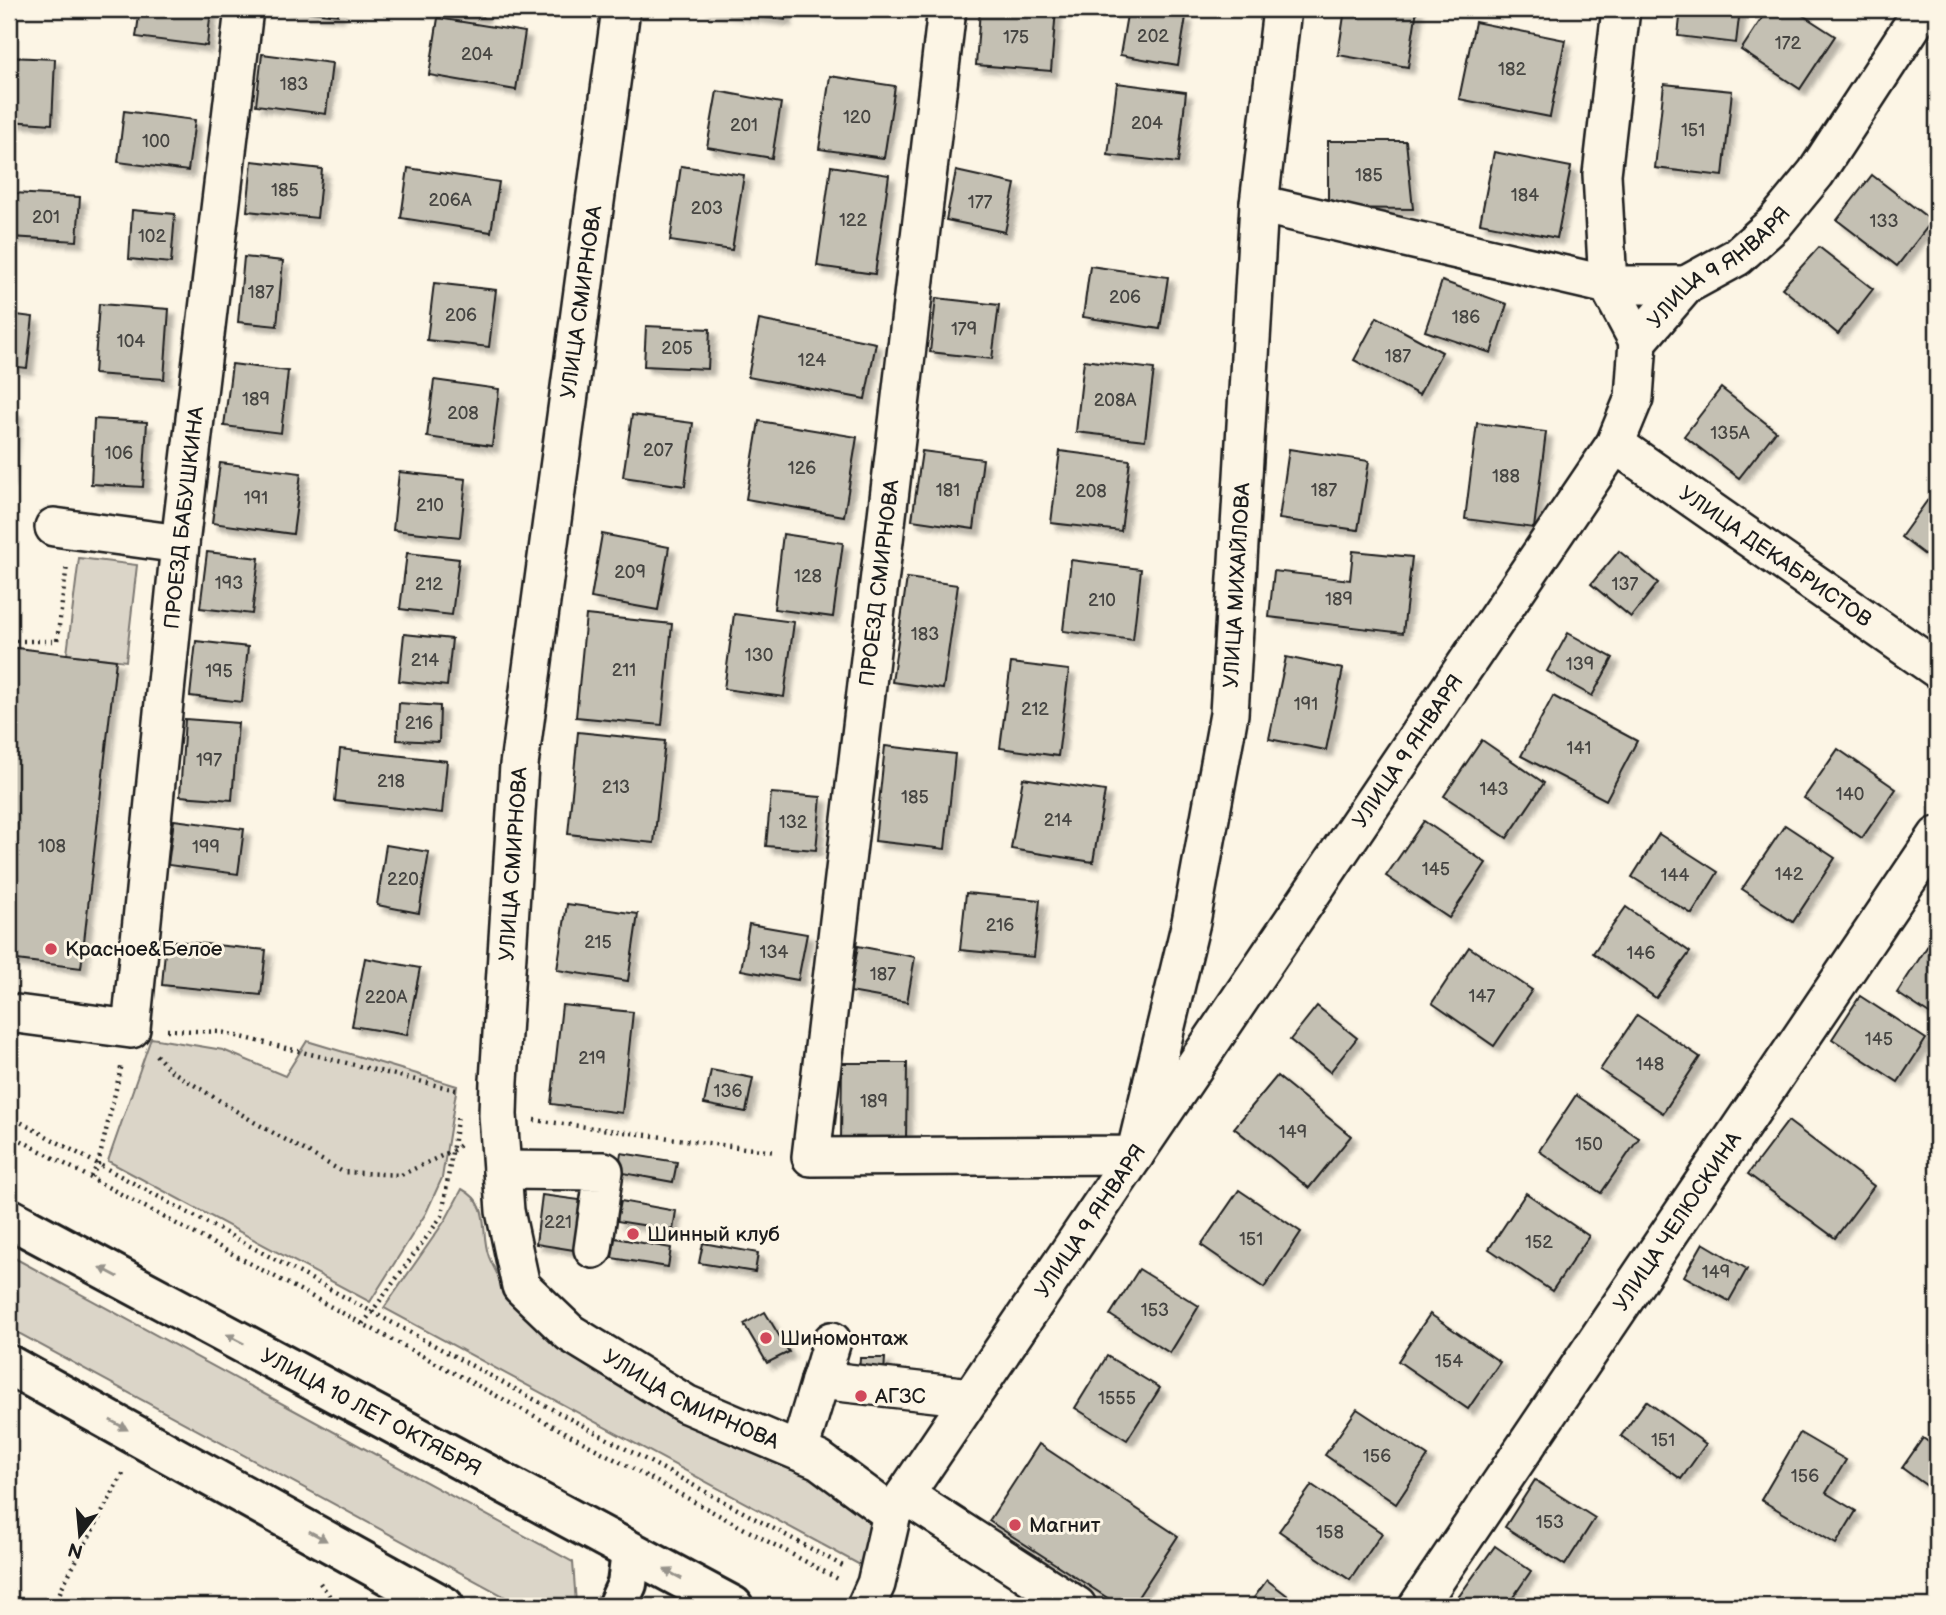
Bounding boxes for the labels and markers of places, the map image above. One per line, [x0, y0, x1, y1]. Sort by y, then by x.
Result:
place label: Красное&Белое [65, 937, 223, 962]
marker: Красное&Белое [43, 941, 59, 957]
place label: Шинный клуб [647, 1222, 780, 1247]
marker: Шинный клуб [625, 1226, 641, 1242]
place label: Шиномонтаж [780, 1326, 908, 1351]
marker: Шиномонтаж [758, 1330, 774, 1346]
place label: АГЗС [874, 1384, 926, 1409]
marker: АГЗС [853, 1388, 869, 1404]
place label: Магнит [1029, 1513, 1101, 1538]
marker: Магнит [1007, 1517, 1023, 1533]

